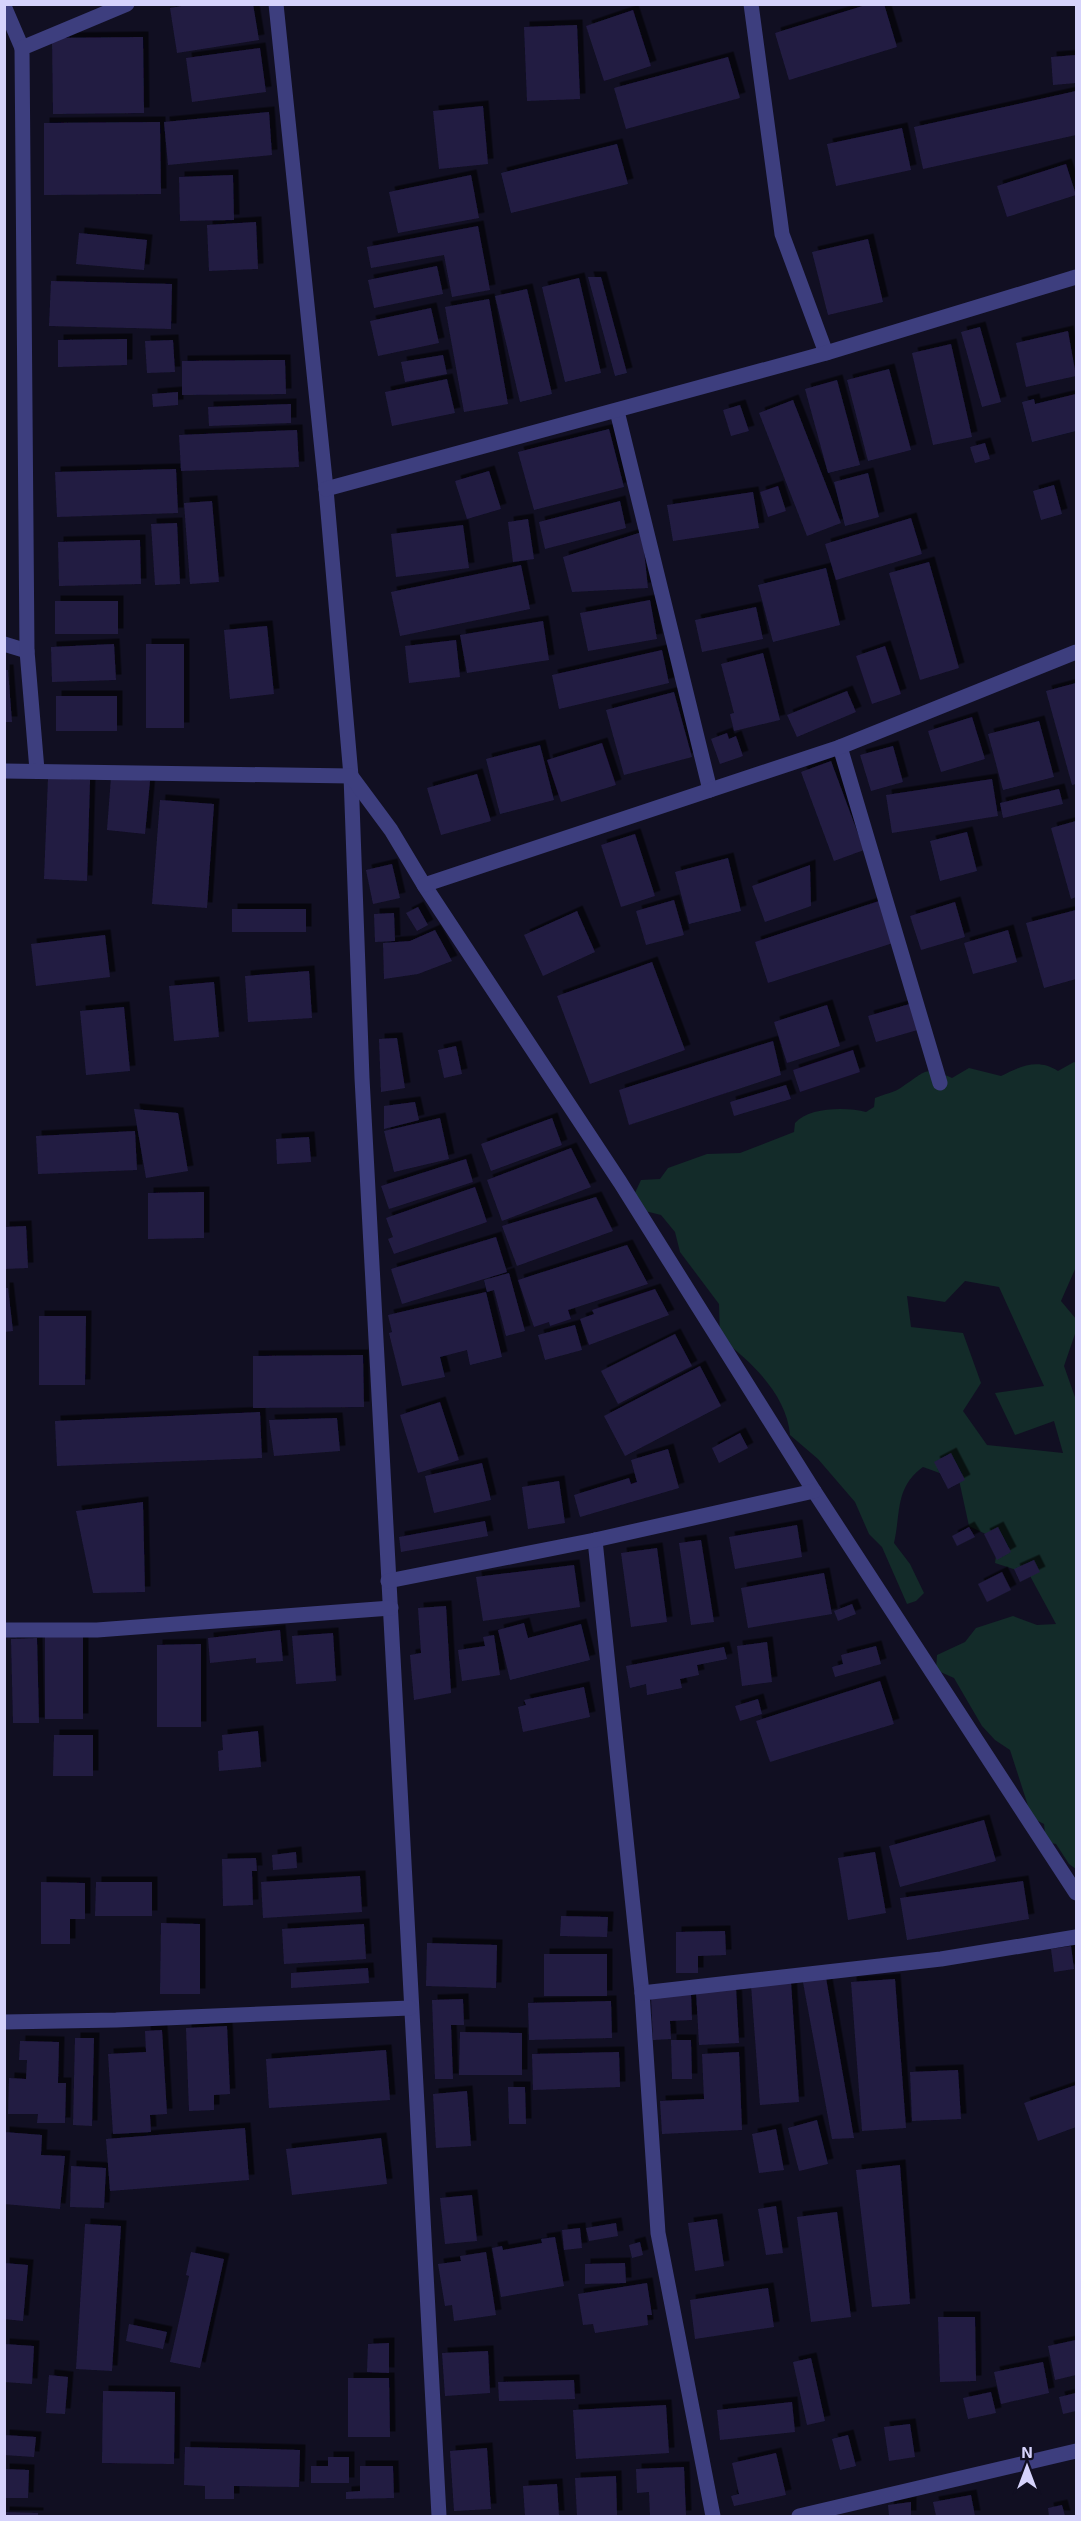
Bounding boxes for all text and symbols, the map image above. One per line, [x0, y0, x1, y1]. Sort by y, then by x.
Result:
north arrow [997, 2437, 1057, 2497]
text: N [1021, 2442, 1033, 2461]

